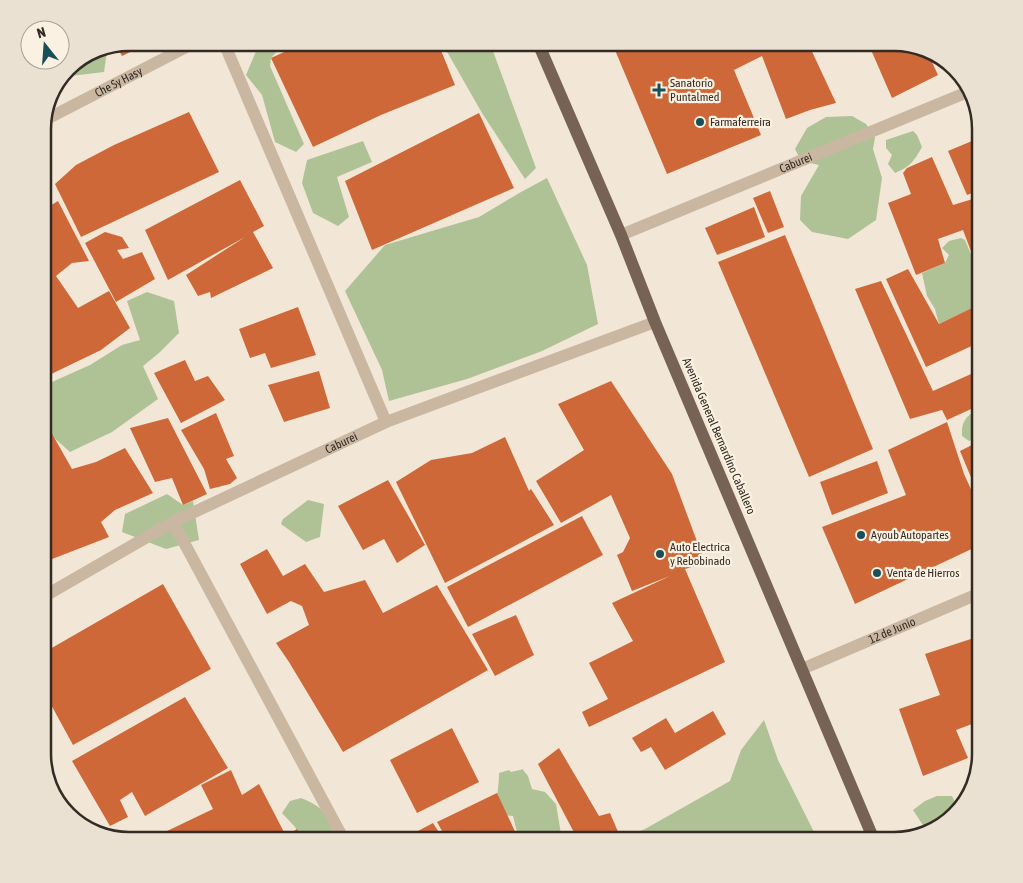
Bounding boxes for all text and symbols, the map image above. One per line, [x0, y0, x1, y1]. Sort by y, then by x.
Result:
north arrow [20, 20, 70, 70]
text: N [35, 24, 47, 41]
street label: Che Sy Hasy [92, 64, 145, 100]
place label: Sanatorio Puntalmed [670, 76, 719, 104]
marker: Sanatorio Puntalmed [652, 83, 666, 97]
place label: Farmaferreira [710, 115, 771, 129]
marker: Farmaferreira [694, 116, 706, 128]
street label: Caburei [777, 150, 814, 176]
street label: Avenida General Bernardino Caballero [680, 356, 759, 517]
street label: Caburei [323, 429, 360, 457]
place label: Ayoub Autopartes [871, 528, 949, 542]
marker: Ayoub Autopartes [855, 529, 867, 541]
place label: Auto Electrica y Rebobinado [670, 540, 731, 568]
marker: Auto Electrica y Rebobinado [654, 548, 666, 560]
place label: Venta de Hierros [887, 566, 959, 580]
marker: Venta de Hierros [871, 567, 883, 579]
street label: 12 de Junio [867, 614, 918, 647]

